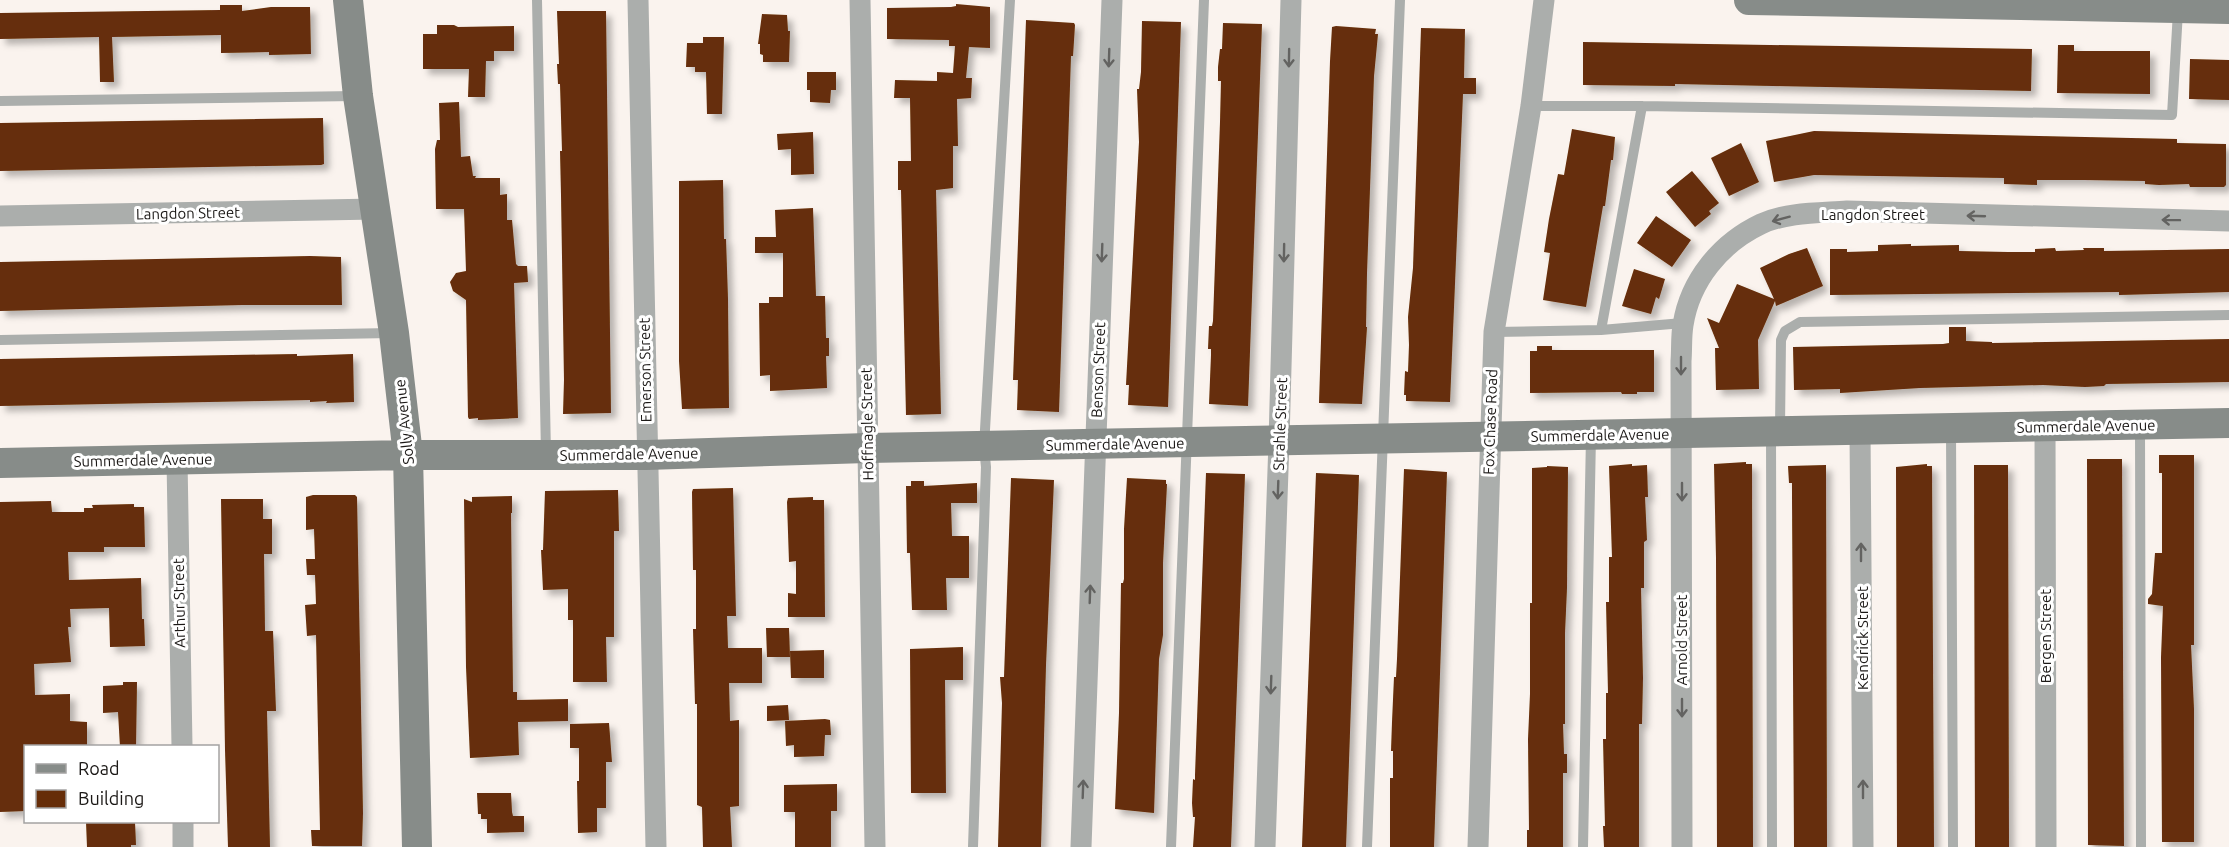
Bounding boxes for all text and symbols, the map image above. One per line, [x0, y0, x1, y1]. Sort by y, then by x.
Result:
one-way arrow [1104, 48, 1115, 68]
one-way arrow [1284, 48, 1295, 68]
street label: Langdon Street [136, 204, 240, 222]
street label: Langdon Street [1821, 206, 1925, 223]
one-way arrow [1966, 210, 1986, 221]
one-way arrow [1772, 213, 1791, 225]
one-way arrow [2161, 214, 2181, 225]
one-way arrow [1097, 243, 1108, 263]
one-way arrow [1279, 243, 1290, 263]
street label: Emerson Street [636, 318, 654, 422]
street label: Benson Street [1088, 322, 1108, 418]
one-way arrow [1675, 355, 1687, 375]
street label: Hoffnagle Street [858, 367, 876, 481]
street label: Fox Chase Road [1480, 369, 1500, 475]
street label: Strahle Street [1270, 377, 1290, 471]
street label: Solly Avenue [391, 379, 417, 465]
street label: Summerdale Avenue [2016, 416, 2156, 436]
street label: Summerdale Avenue [1530, 425, 1670, 445]
street label: Summerdale Avenue [1045, 434, 1185, 454]
street label: Summerdale Avenue [559, 444, 699, 464]
street label: Summerdale Avenue [73, 450, 213, 470]
one-way arrow [1272, 480, 1283, 500]
one-way arrow [1676, 482, 1688, 502]
one-way arrow [1855, 542, 1867, 562]
street label: Arthur Street [170, 558, 188, 648]
one-way arrow [1084, 584, 1095, 604]
street label: Kendrick Street [1854, 586, 1871, 690]
street label: Bergen Street [2037, 589, 2054, 683]
street label: Arnold Street [1673, 594, 1690, 685]
one-way arrow [1265, 675, 1276, 695]
one-way arrow [1676, 698, 1687, 718]
legend [24, 745, 219, 823]
text: Road [78, 758, 120, 778]
one-way arrow [1077, 779, 1088, 799]
one-way arrow [1857, 779, 1869, 799]
text: Building [78, 788, 144, 808]

